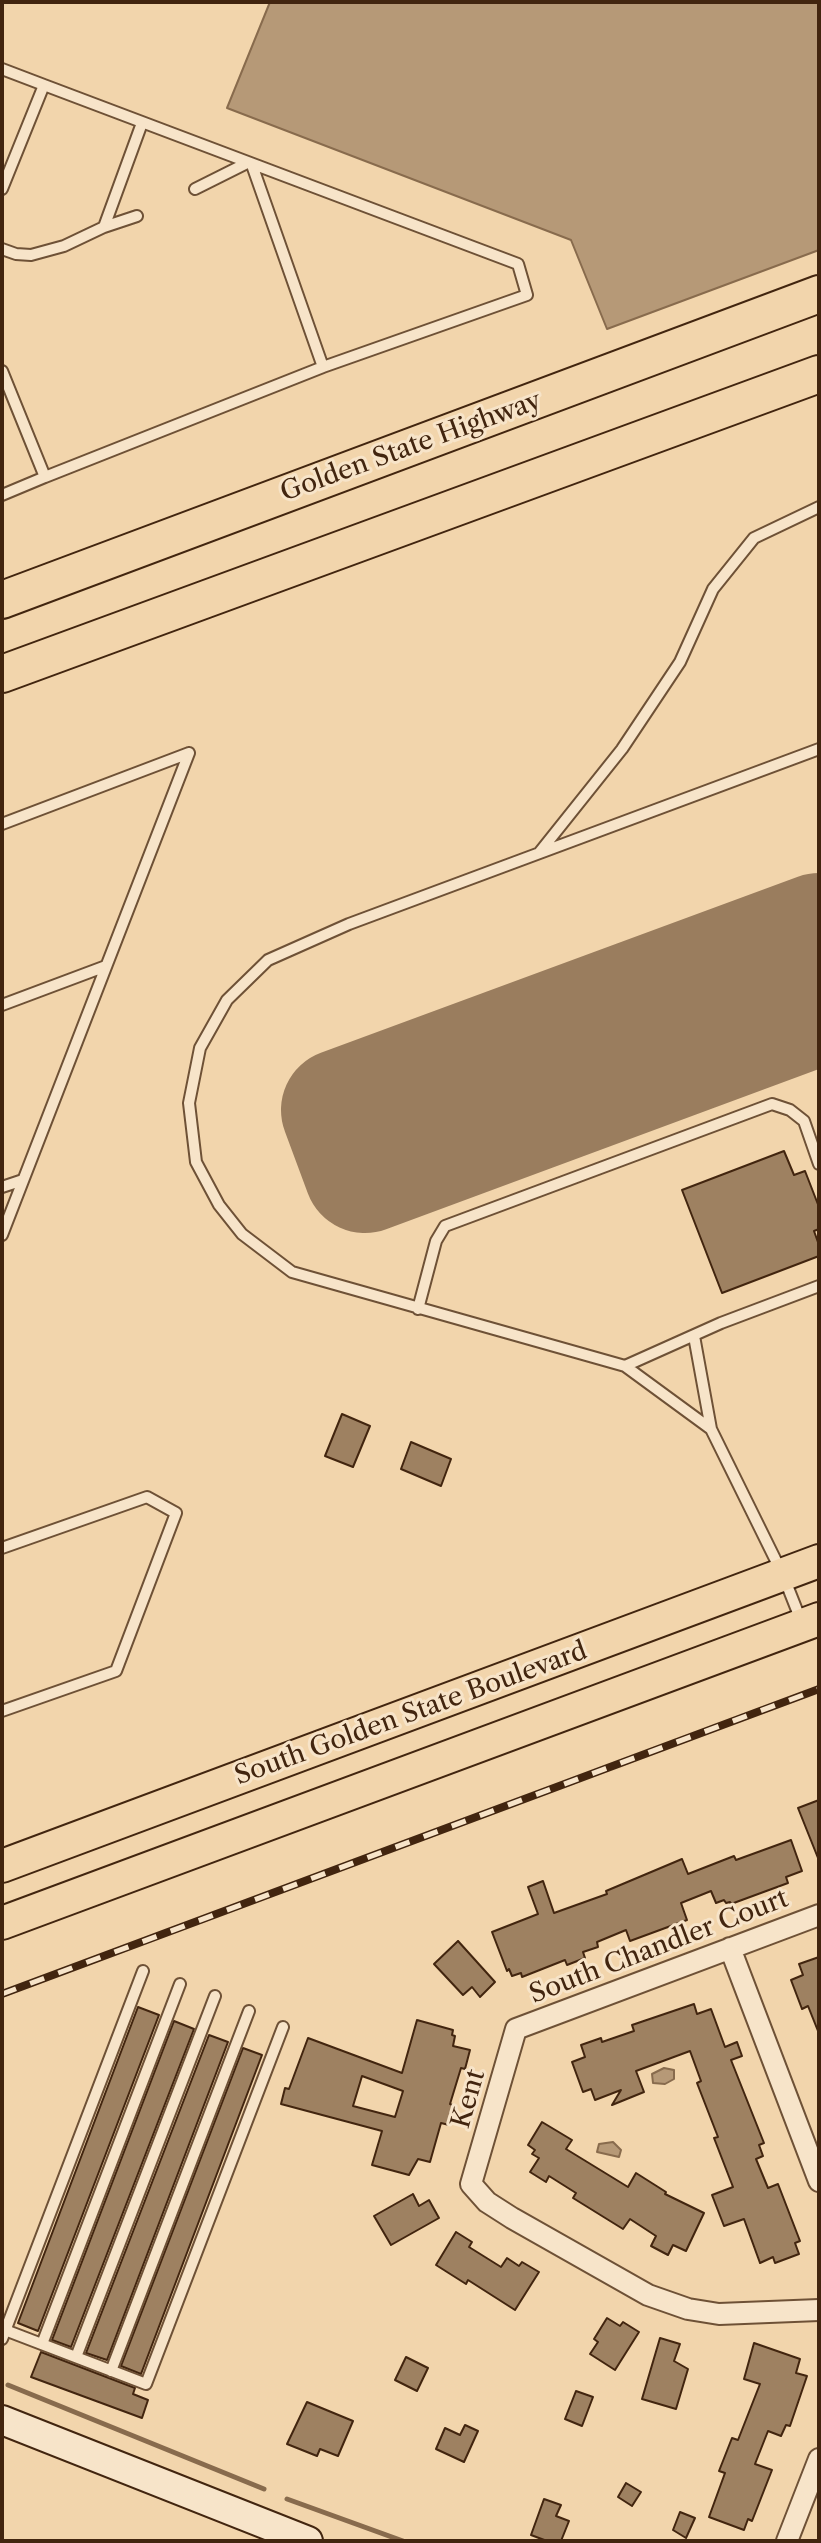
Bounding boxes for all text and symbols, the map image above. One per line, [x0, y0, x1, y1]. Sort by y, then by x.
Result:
street label: Golden State Highway [276, 385, 546, 509]
street label: South Golden State Boulevard [231, 1636, 591, 1792]
street label: South Chandler Court [525, 1883, 793, 2011]
street label: Kent [446, 2066, 492, 2132]

